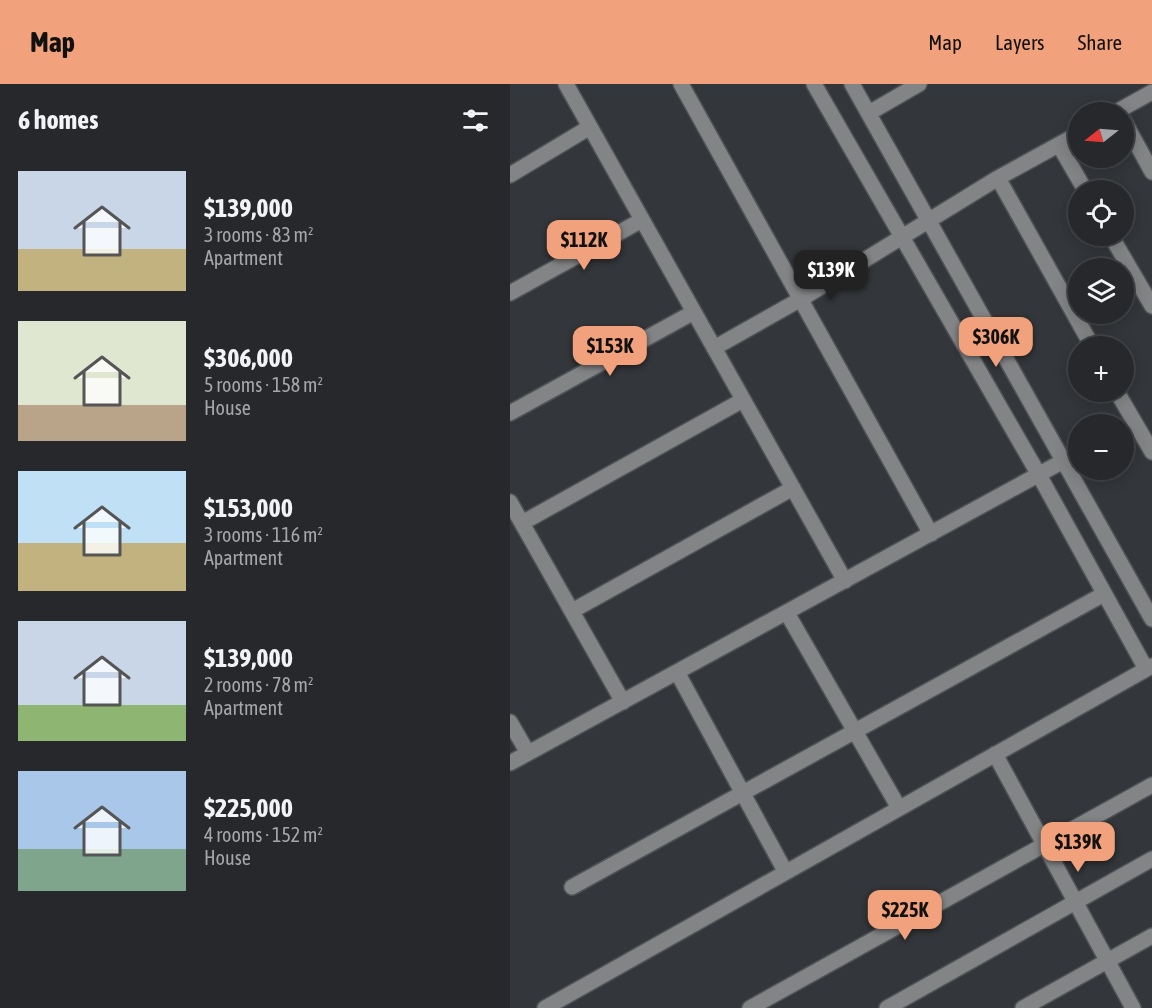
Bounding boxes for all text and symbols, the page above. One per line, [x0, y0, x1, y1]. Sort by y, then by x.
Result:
text: Map [30, 26, 75, 58]
text: Map [928, 30, 962, 54]
text: Layers [995, 30, 1045, 54]
text: Share [1078, 30, 1122, 54]
north arrow [1068, 102, 1134, 168]
map controls [1068, 102, 1134, 480]
icon: filters [459, 104, 492, 137]
text: 6 homes [18, 105, 98, 135]
button: locate [1068, 180, 1134, 246]
text: $139,000 [204, 193, 293, 223]
icon: home [66, 195, 138, 267]
pin: $112K [542, 220, 626, 271]
text: 3 rooms · 83 m² [204, 223, 314, 246]
text: $112K [561, 228, 607, 251]
text: Apartment [204, 246, 283, 269]
pin: $139K [789, 250, 873, 301]
text: $139K [808, 258, 854, 281]
button: layers [1068, 258, 1134, 324]
pin: $306K [954, 317, 1038, 368]
text: $306K [973, 325, 1019, 348]
pin: $153K [568, 326, 652, 377]
text: $153K [587, 334, 633, 357]
button: + [1068, 336, 1134, 402]
text: $306,000 [204, 343, 293, 373]
icon: home [66, 345, 138, 417]
text: 5 rooms · 158 m² [204, 373, 323, 396]
text: House [204, 396, 251, 419]
button: − [1068, 414, 1134, 480]
text: $153,000 [204, 493, 293, 523]
icon: home [66, 495, 138, 567]
text: 3 rooms · 116 m² [204, 523, 323, 546]
text: Apartment [204, 546, 283, 569]
text: $139,000 [204, 643, 293, 673]
icon: home [66, 645, 138, 717]
text: 2 rooms · 78 m² [204, 673, 314, 696]
text: Apartment [204, 696, 283, 719]
text: $225,000 [204, 793, 293, 823]
icon: home [66, 795, 138, 867]
pin: $139K [1036, 822, 1120, 873]
text: 4 rooms · 152 m² [204, 823, 323, 846]
text: $139K [1055, 830, 1101, 853]
text: House [204, 846, 251, 869]
pin: $225K [863, 890, 947, 941]
text: $225K [882, 898, 928, 921]

